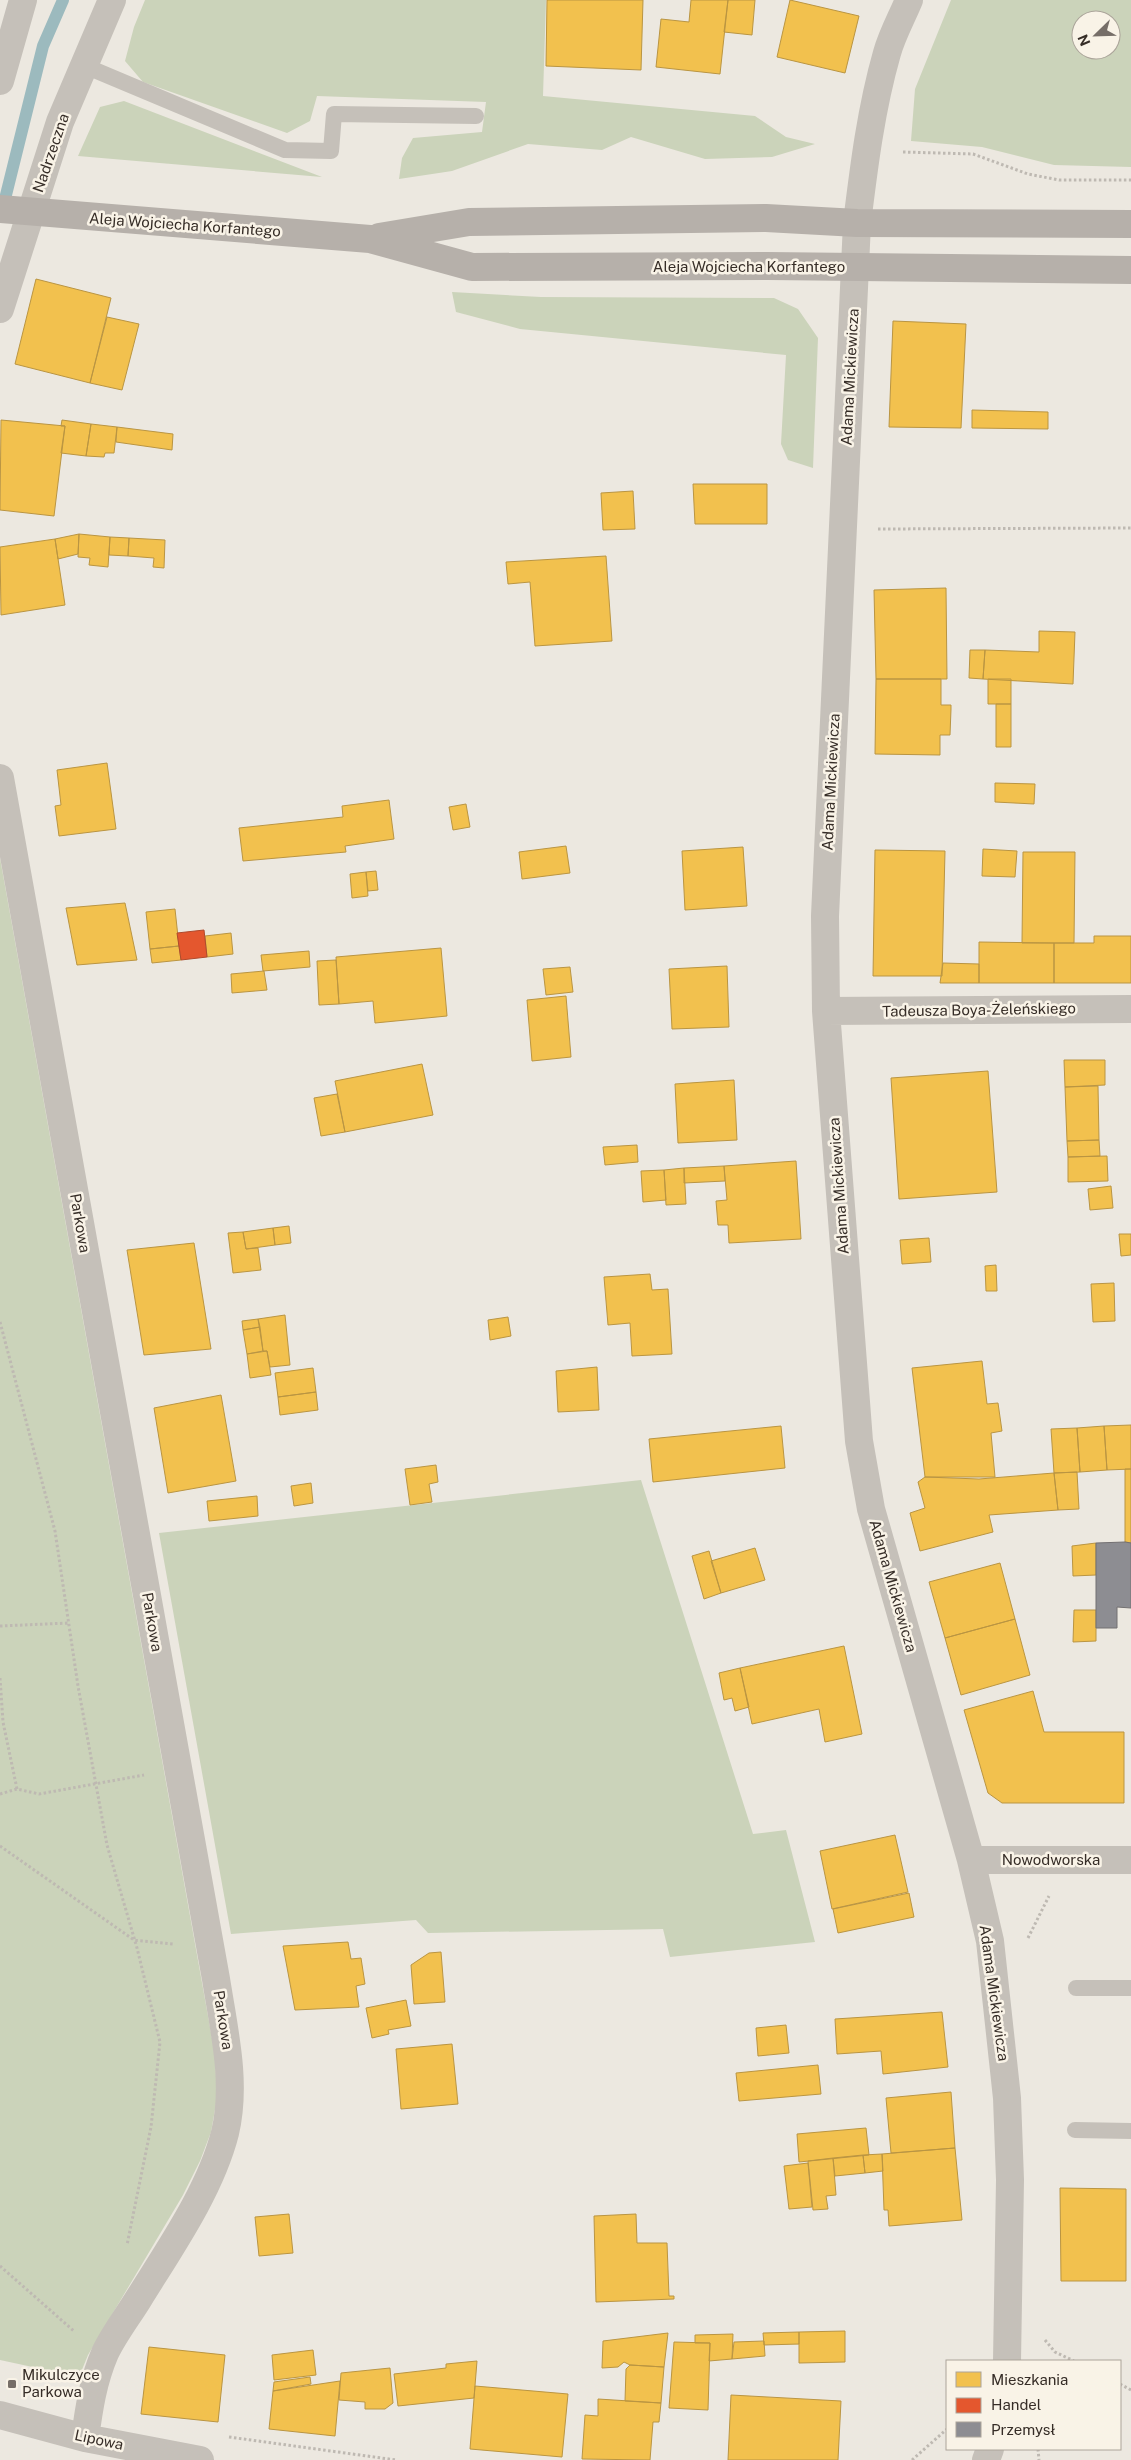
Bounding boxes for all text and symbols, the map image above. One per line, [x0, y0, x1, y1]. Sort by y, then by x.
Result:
north arrow [1071, 10, 1121, 60]
text: N [1075, 32, 1094, 48]
street label: Nadrzeczna [29, 111, 72, 195]
street label: Aleja Wojciecha Korfantego [89, 209, 282, 240]
street label: Aleja Wojciecha Korfantego [653, 258, 845, 275]
street label: Adama Mickiewicza [837, 308, 862, 446]
street label: Adama Mickiewicza [818, 713, 843, 851]
street label: Tadeusza Boya-Żeleńskiego [882, 998, 1076, 1020]
street label: Adama Mickiewicza [825, 1117, 852, 1255]
street label: Parkowa [67, 1192, 94, 1254]
street label: Adama Mickiewicza [866, 1518, 921, 1654]
street label: Parkowa [139, 1591, 166, 1653]
street label: Nowodworska [1002, 1851, 1100, 1868]
street label: Adama Mickiewicza [977, 1924, 1012, 2062]
street label: Parkowa [210, 1989, 237, 2051]
legend [946, 2360, 1121, 2450]
place label: Mikulczyce Parkowa [22, 2366, 100, 2400]
text: Mieszkania [991, 2371, 1068, 2388]
marker: Mikulczyce Parkowa [6, 2378, 18, 2390]
text: Handel [991, 2396, 1041, 2413]
text: Przemysł [991, 2421, 1056, 2438]
street label: Lipowa [73, 2426, 125, 2453]

